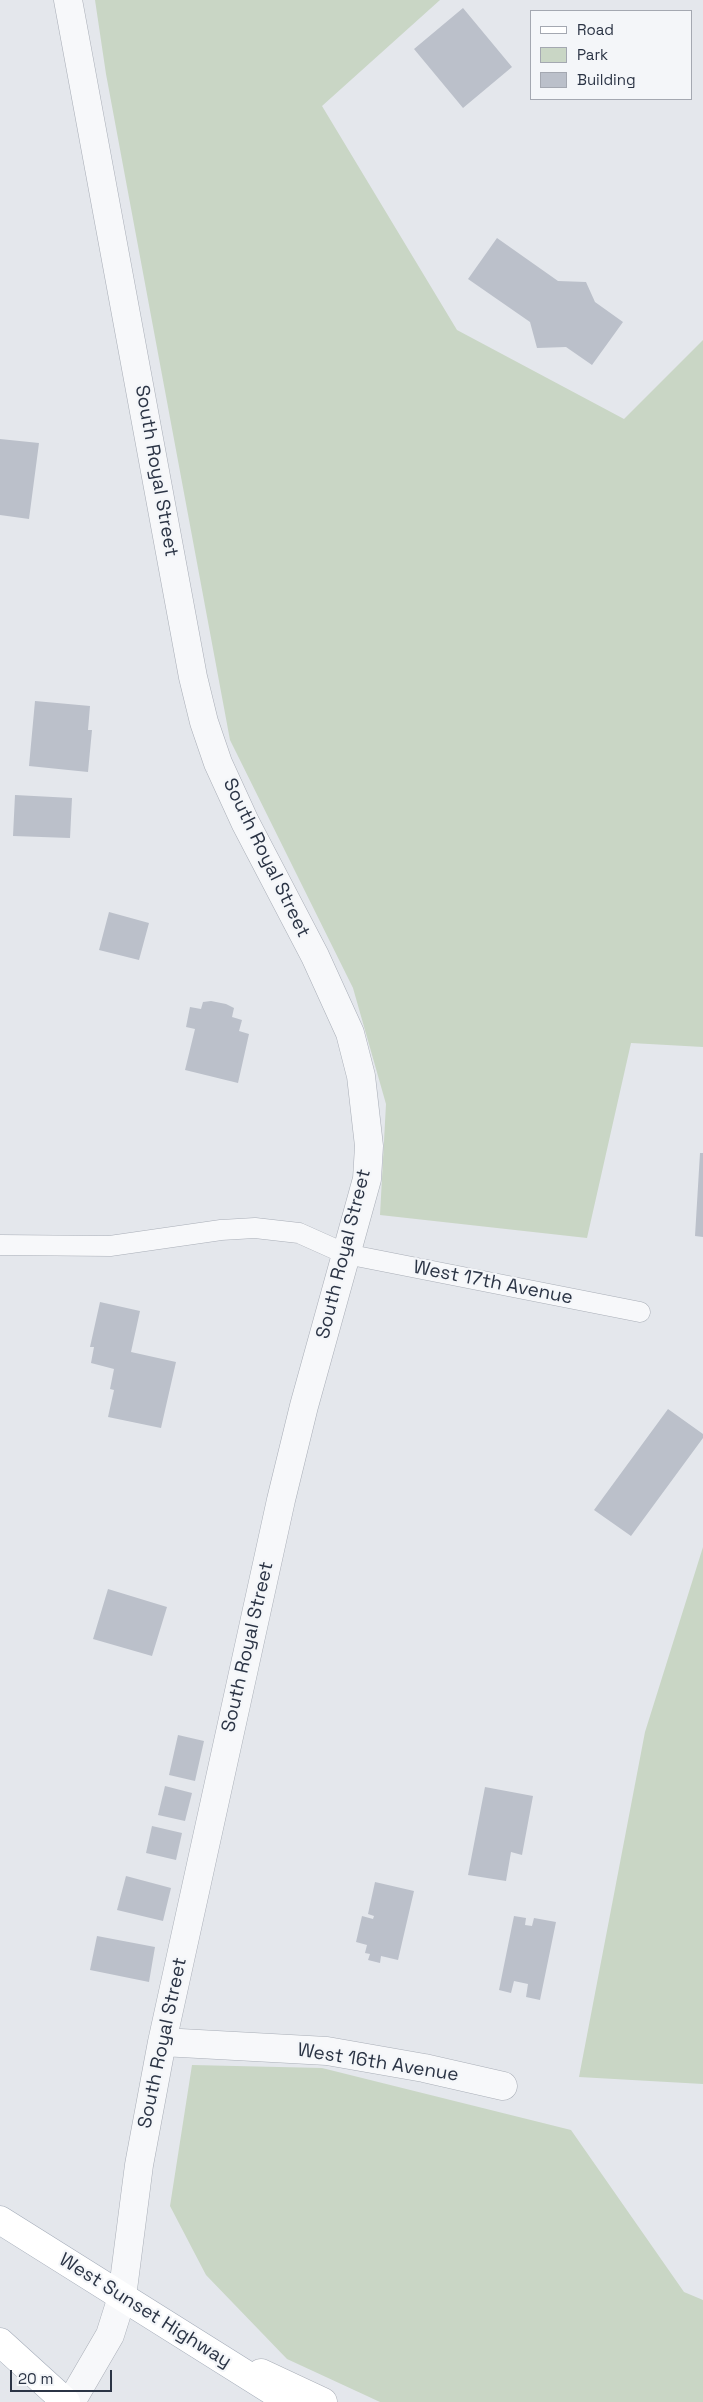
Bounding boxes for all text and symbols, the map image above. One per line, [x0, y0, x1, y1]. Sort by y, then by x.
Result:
legend [530, 10, 693, 100]
text: Road [577, 20, 614, 39]
text: Park [577, 45, 608, 64]
text: Building [577, 70, 636, 89]
street label: South Royal Street [130, 383, 182, 559]
street label: South Royal Street [218, 775, 314, 941]
street label: South Royal Street [312, 1167, 376, 1341]
street label: West 17th Avenue [411, 1256, 575, 1310]
street label: South Royal Street [217, 1560, 279, 1734]
street label: South Royal Street [134, 1955, 192, 2131]
street label: West 16th Avenue [296, 2039, 460, 2087]
street label: West Sunset Highway [55, 2249, 235, 2373]
scale bar [12, 2360, 115, 2392]
text: 20 m [18, 2369, 53, 2388]

